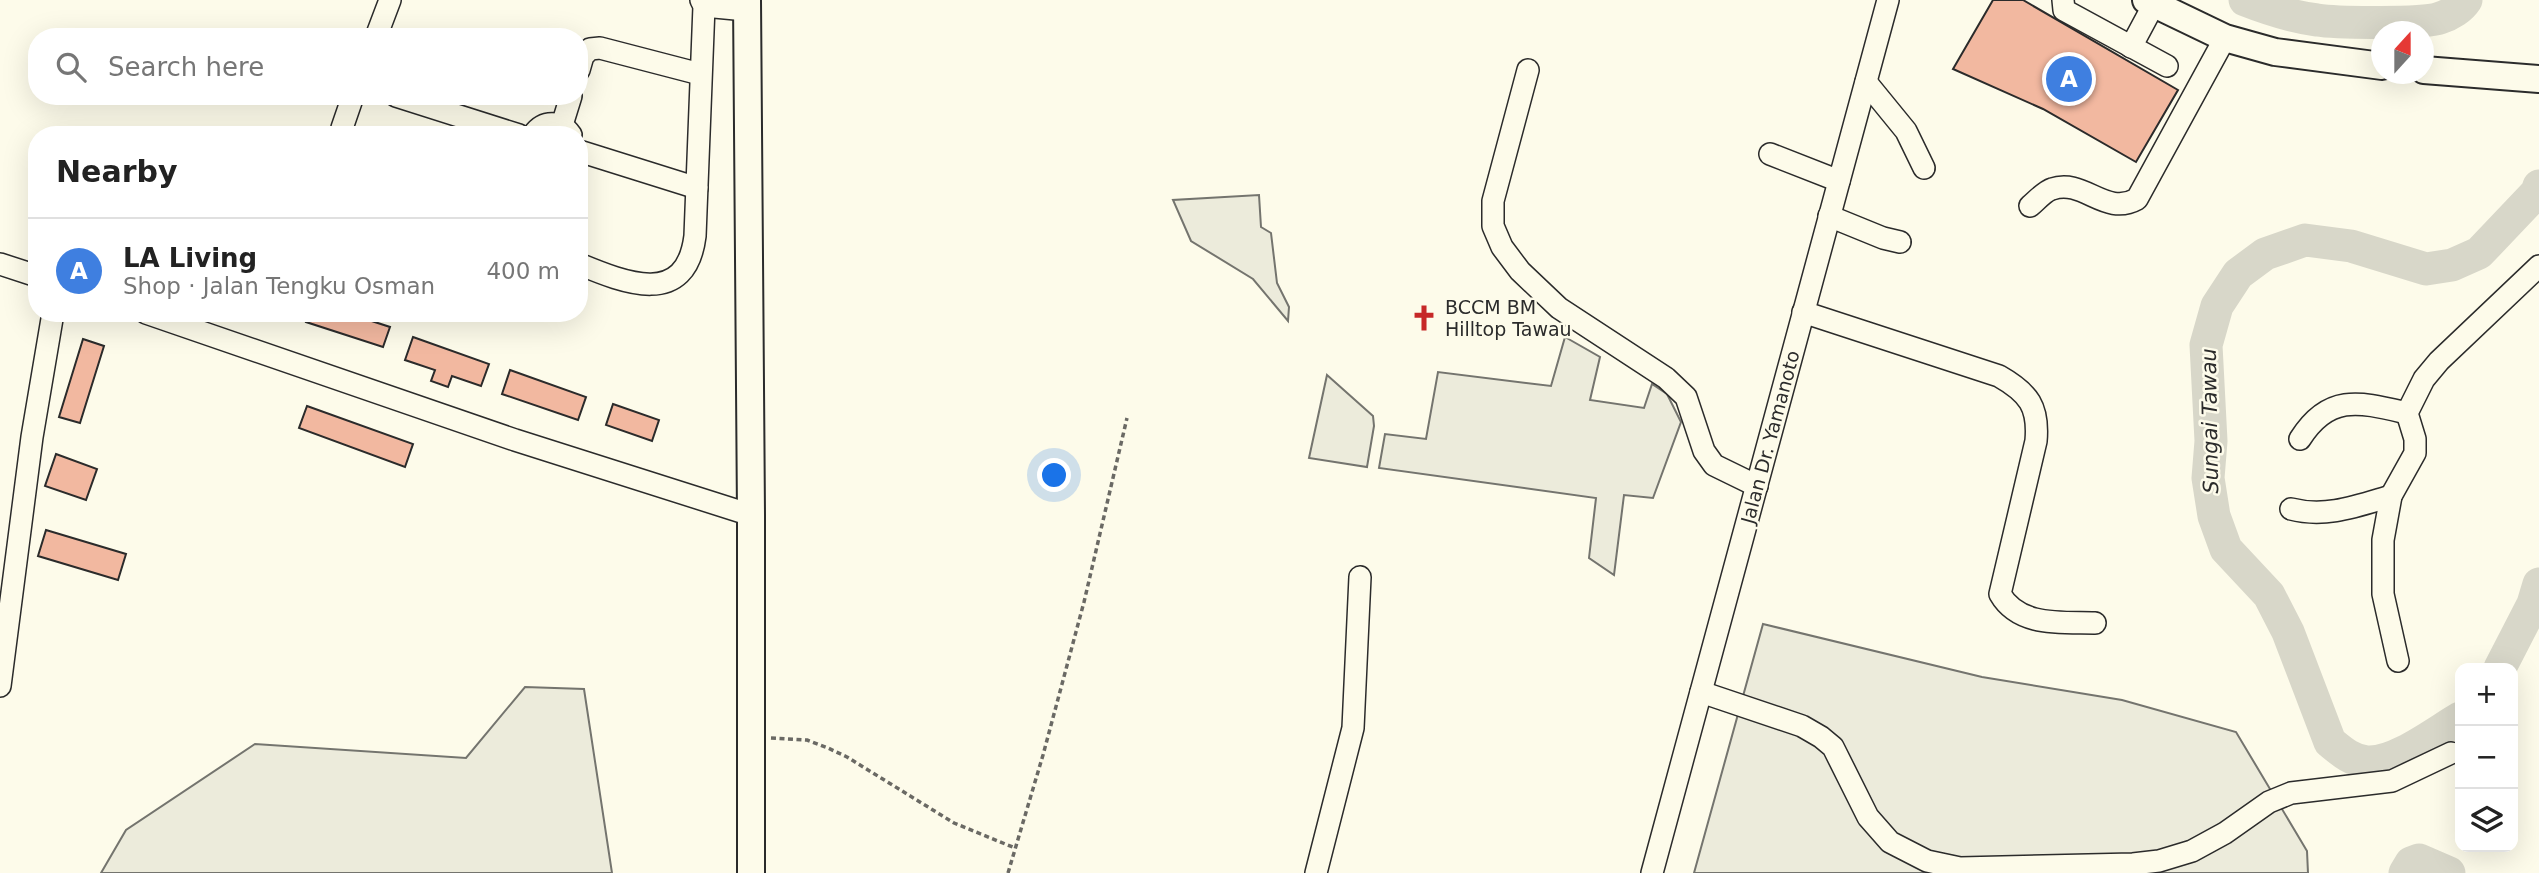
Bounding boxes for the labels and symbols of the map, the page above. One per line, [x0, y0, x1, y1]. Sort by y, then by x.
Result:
north arrow [2371, 21, 2434, 84]
pin: A [2046, 53, 2092, 105]
place label: BCCM BM Hilltop Tawau [1445, 296, 1572, 340]
church icon: BCCM BM Hilltop Tawau [1409, 303, 1439, 333]
street label: Jalan Dr. Yamanoto [1736, 348, 1804, 527]
water label: Sungai Tawau [2197, 348, 2223, 494]
your location [1037, 458, 1071, 492]

